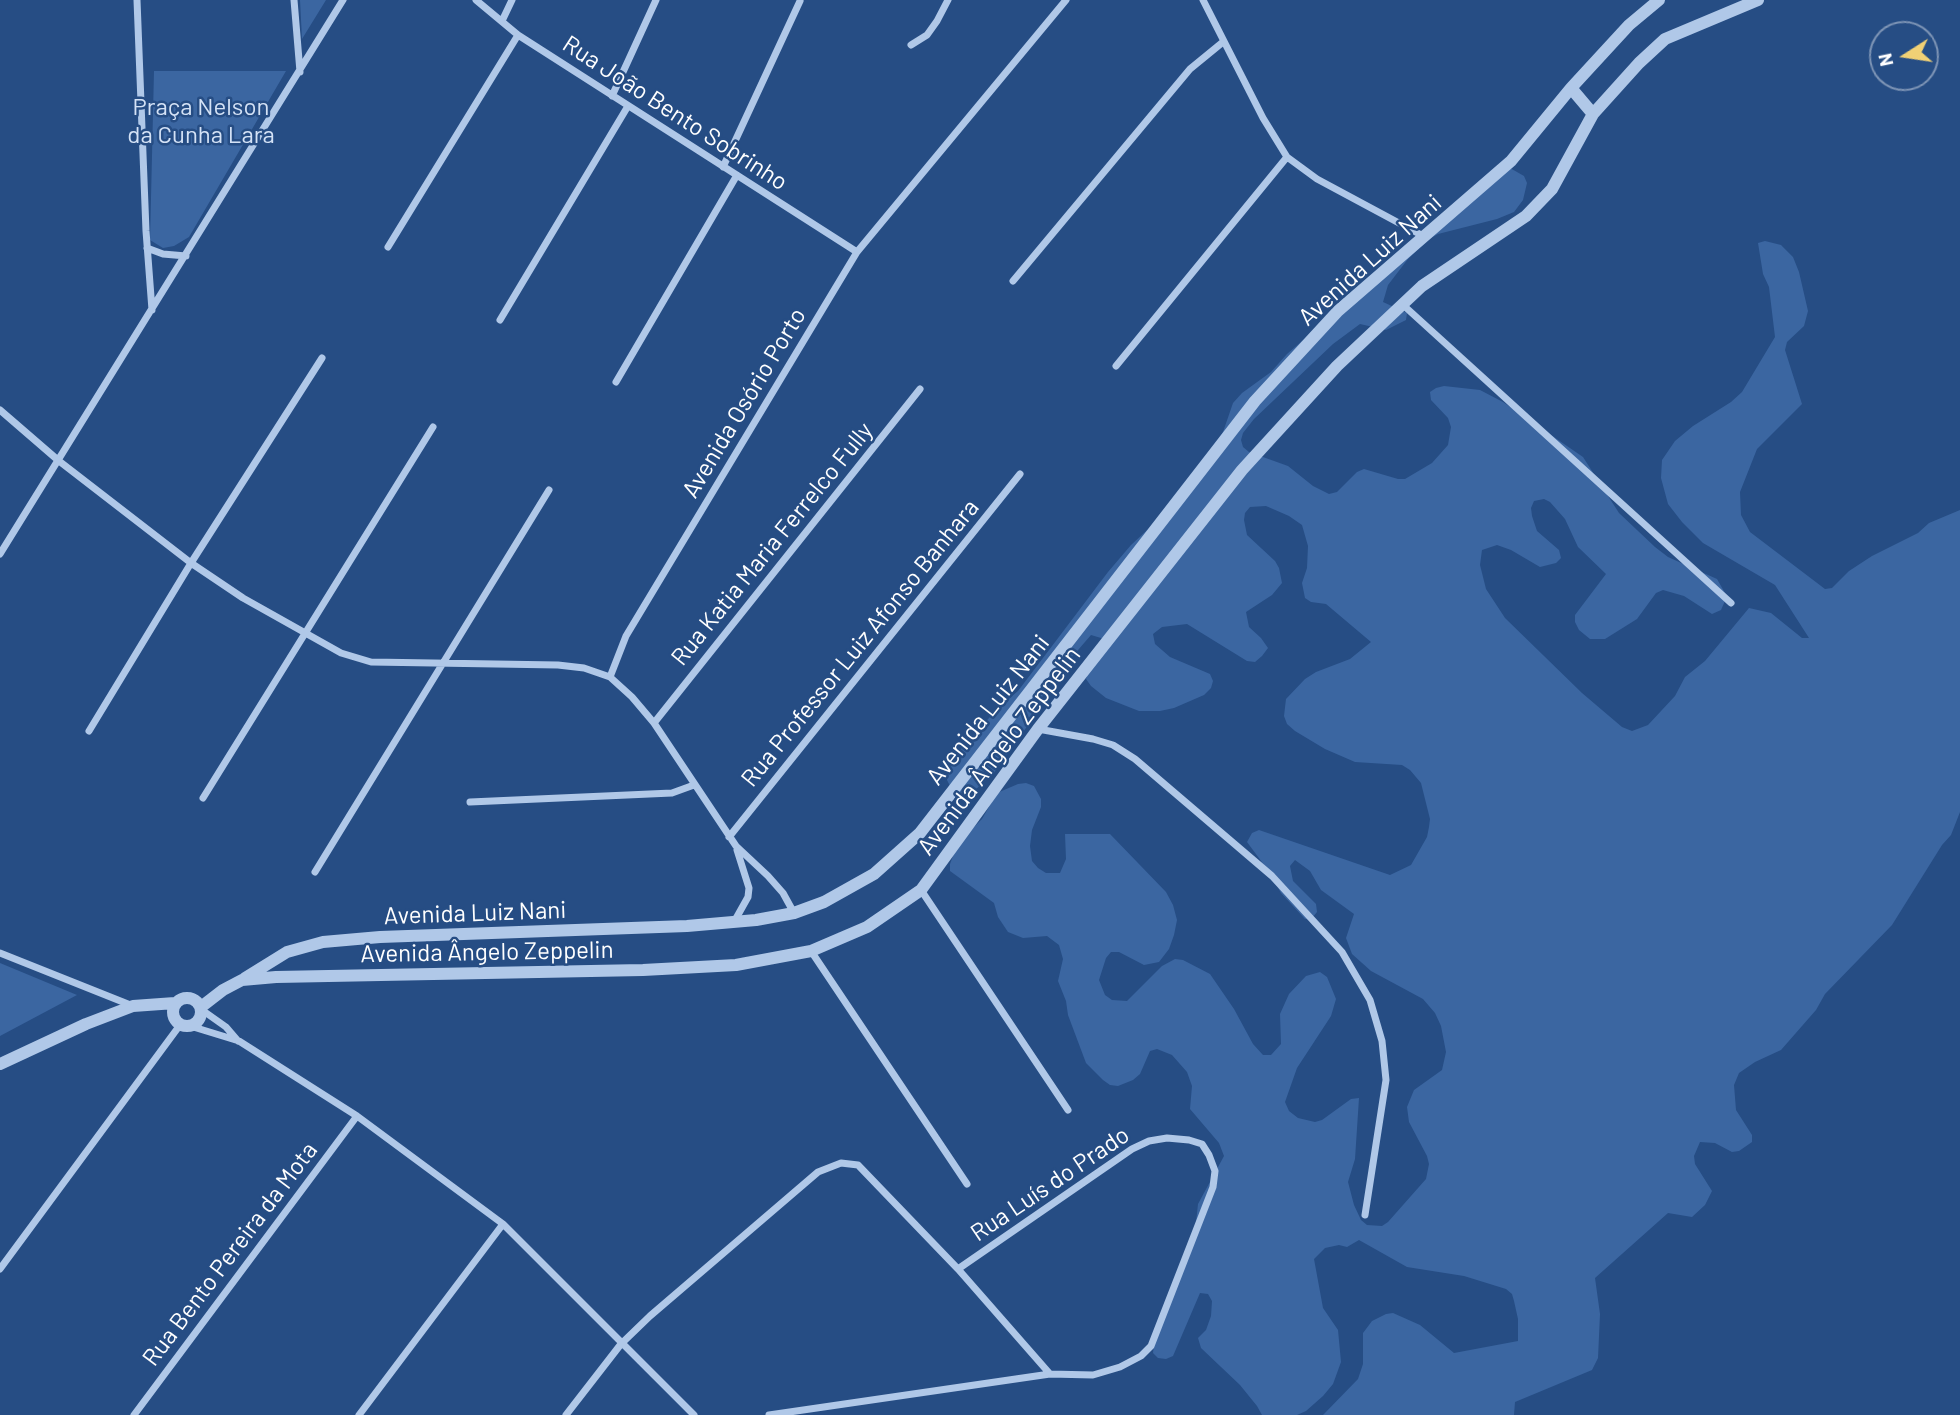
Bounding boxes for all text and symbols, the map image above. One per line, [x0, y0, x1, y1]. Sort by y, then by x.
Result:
north arrow [1869, 21, 1939, 91]
street label: Rua João Bento Sobrinho [557, 29, 793, 197]
text: N [1872, 51, 1897, 69]
park label: Praça Nelson da Cunha Lara [127, 93, 275, 149]
street label: Avenida Luiz Nani [1293, 188, 1447, 332]
street label: Avenida Osório Porto [676, 303, 812, 503]
street label: Rua Katia Maria Ferrelco Fully [665, 417, 879, 671]
street label: Rua Professor Luiz Afonso Banhara [735, 494, 985, 792]
street label: Avenida Luiz Nani [920, 629, 1056, 791]
street label: Avenida Ângelo Zeppelin [911, 641, 1087, 861]
street label: Avenida Luiz Nani [383, 895, 567, 931]
street label: Avenida Ângelo Zeppelin [360, 935, 614, 969]
street label: Rua Luís do Prado [965, 1120, 1135, 1248]
street label: Rua Bento Pereira da Mota [136, 1136, 324, 1372]

